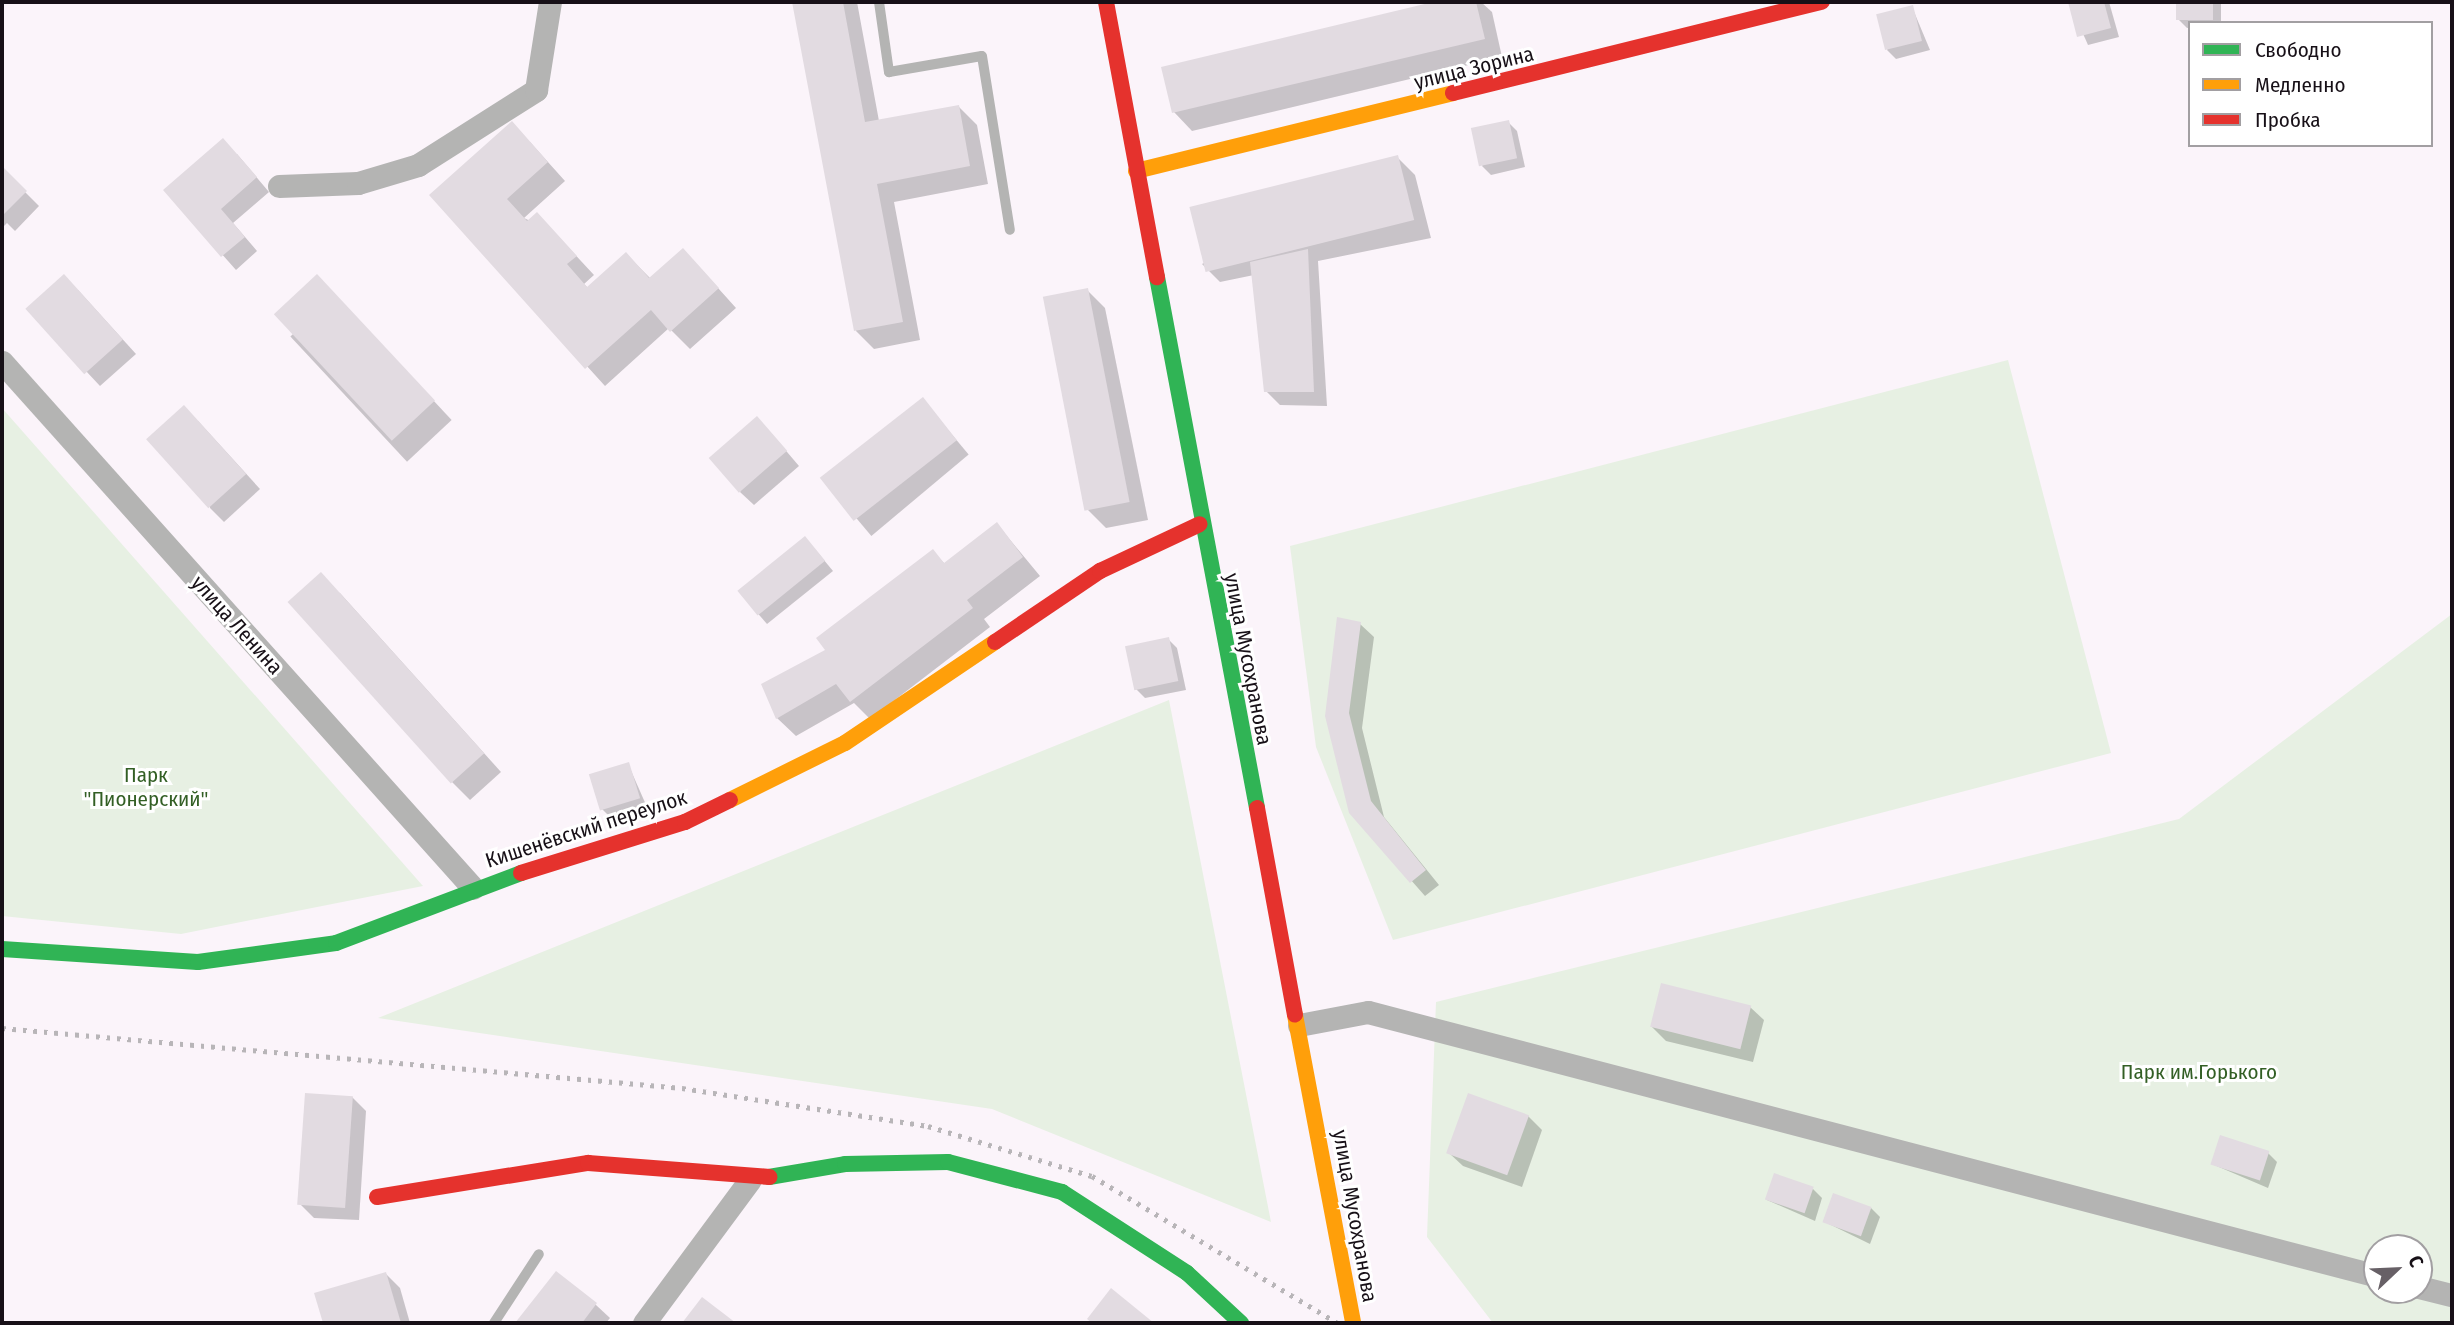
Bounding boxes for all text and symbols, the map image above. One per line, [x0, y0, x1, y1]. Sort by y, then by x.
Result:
legend [2188, 21, 2433, 147]
text: Свободно [2255, 37, 2341, 63]
street label: улица Зорина [1412, 41, 1536, 95]
text: Медленно [2255, 72, 2345, 98]
text: Пробка [2255, 107, 2321, 133]
street label: улица Ленина [186, 570, 288, 680]
street label: улица Мусохранова [1219, 571, 1277, 747]
park label: Парк "Пионерский" [84, 762, 208, 812]
street label: Кишенёвский переулок [482, 785, 690, 873]
park label: Парк им.Горького [2121, 1059, 2277, 1085]
street label: улица Мусохранова [1327, 1128, 1383, 1304]
north arrow [2363, 1234, 2433, 1304]
text: С [2403, 1252, 2428, 1270]

